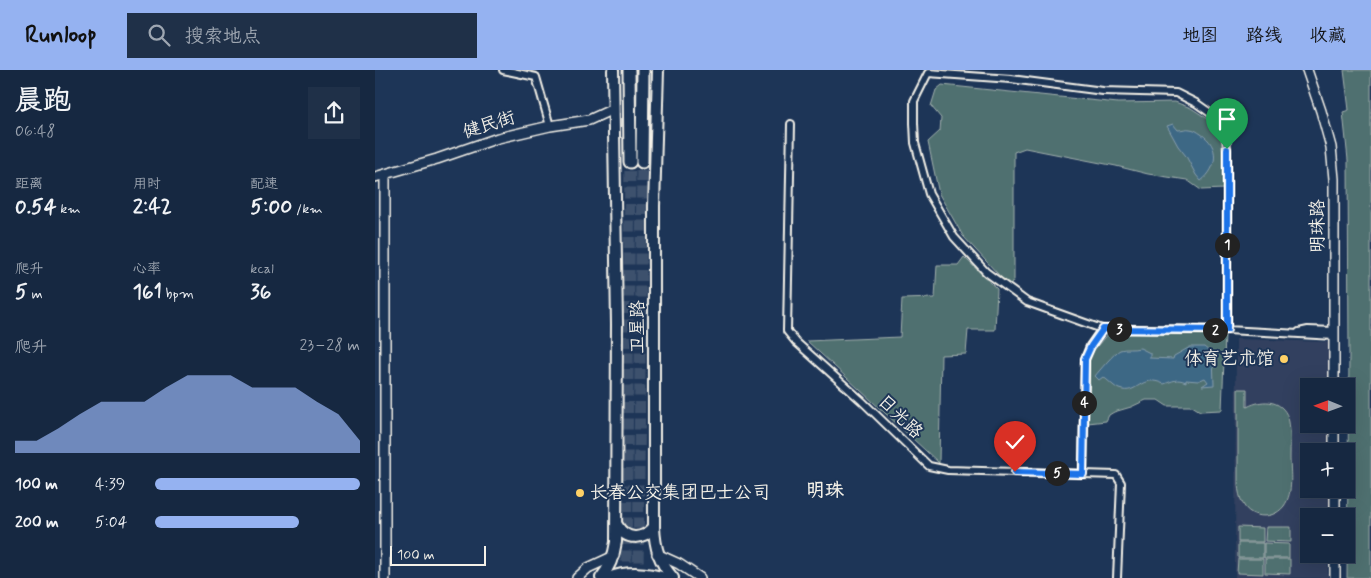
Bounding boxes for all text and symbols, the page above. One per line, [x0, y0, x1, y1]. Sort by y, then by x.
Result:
search box [127, 13, 477, 58]
text: Runloop [25, 20, 97, 51]
icon: search [145, 21, 173, 49]
text: 搜索地点 [185, 24, 261, 49]
text: 地图 [1182, 24, 1218, 48]
text: 路线 [1246, 24, 1282, 48]
text: 收藏 [1310, 24, 1346, 48]
text: 晨跑 [15, 83, 71, 120]
button: share [308, 87, 360, 139]
pin [1206, 98, 1248, 149]
icon: arrive [1213, 105, 1241, 133]
street label: 健民街 [460, 106, 518, 144]
text: 06:48 [15, 121, 55, 142]
text: 距离 [15, 175, 43, 193]
text: 用时 [133, 175, 161, 193]
text: 配速 [250, 175, 278, 193]
text: 0.54 [15, 193, 56, 221]
text: 2:42 [133, 193, 172, 221]
text: 5:00 [250, 193, 292, 221]
street label: 明珠路 [1306, 199, 1330, 253]
text: km [56, 200, 81, 218]
text: /km [292, 200, 323, 218]
pin: 1 [1215, 232, 1239, 258]
text: 1 [1224, 236, 1231, 254]
text: 爬升 [15, 260, 43, 278]
text: 心率 [133, 260, 161, 278]
text: kcal [250, 260, 274, 278]
text: 5 [15, 278, 28, 306]
text: 161 [133, 278, 162, 306]
text: 36 [250, 278, 271, 306]
text: m [28, 285, 43, 303]
text: bpm [162, 285, 194, 303]
street label: 卫星路 [626, 300, 650, 354]
pin: 3 [1107, 316, 1131, 342]
pin: 2 [1203, 318, 1227, 342]
text: 3 [1116, 320, 1123, 338]
text: 2 [1212, 321, 1219, 339]
text: 23–28 m [299, 335, 360, 356]
text: 爬升 [15, 337, 47, 358]
place label: 体育艺术馆 [1184, 347, 1274, 371]
marker: 体育艺术馆 [1278, 353, 1290, 365]
north arrow [1300, 378, 1355, 432]
map controls [1300, 378, 1355, 563]
street label: 日光路 [872, 390, 928, 444]
pin: 4 [1071, 390, 1097, 416]
text: 4 [1080, 394, 1089, 412]
pin [994, 421, 1036, 472]
icon: check [1001, 428, 1029, 456]
button: + [1300, 443, 1355, 498]
pin: 5 [1045, 460, 1069, 486]
text: 5 [1053, 464, 1062, 482]
text: 100 m [15, 474, 58, 495]
text: 4:39 [95, 474, 125, 495]
district label: 明珠 [806, 478, 844, 503]
place label: 长春公交集团巴士公司 [590, 481, 770, 505]
marker: 长春公交集团巴士公司 [574, 487, 586, 499]
button: − [1300, 508, 1355, 563]
text: 200 m [15, 512, 59, 533]
text: 5:04 [95, 512, 128, 533]
scale bar [390, 543, 486, 566]
text: 100 m [397, 546, 435, 564]

